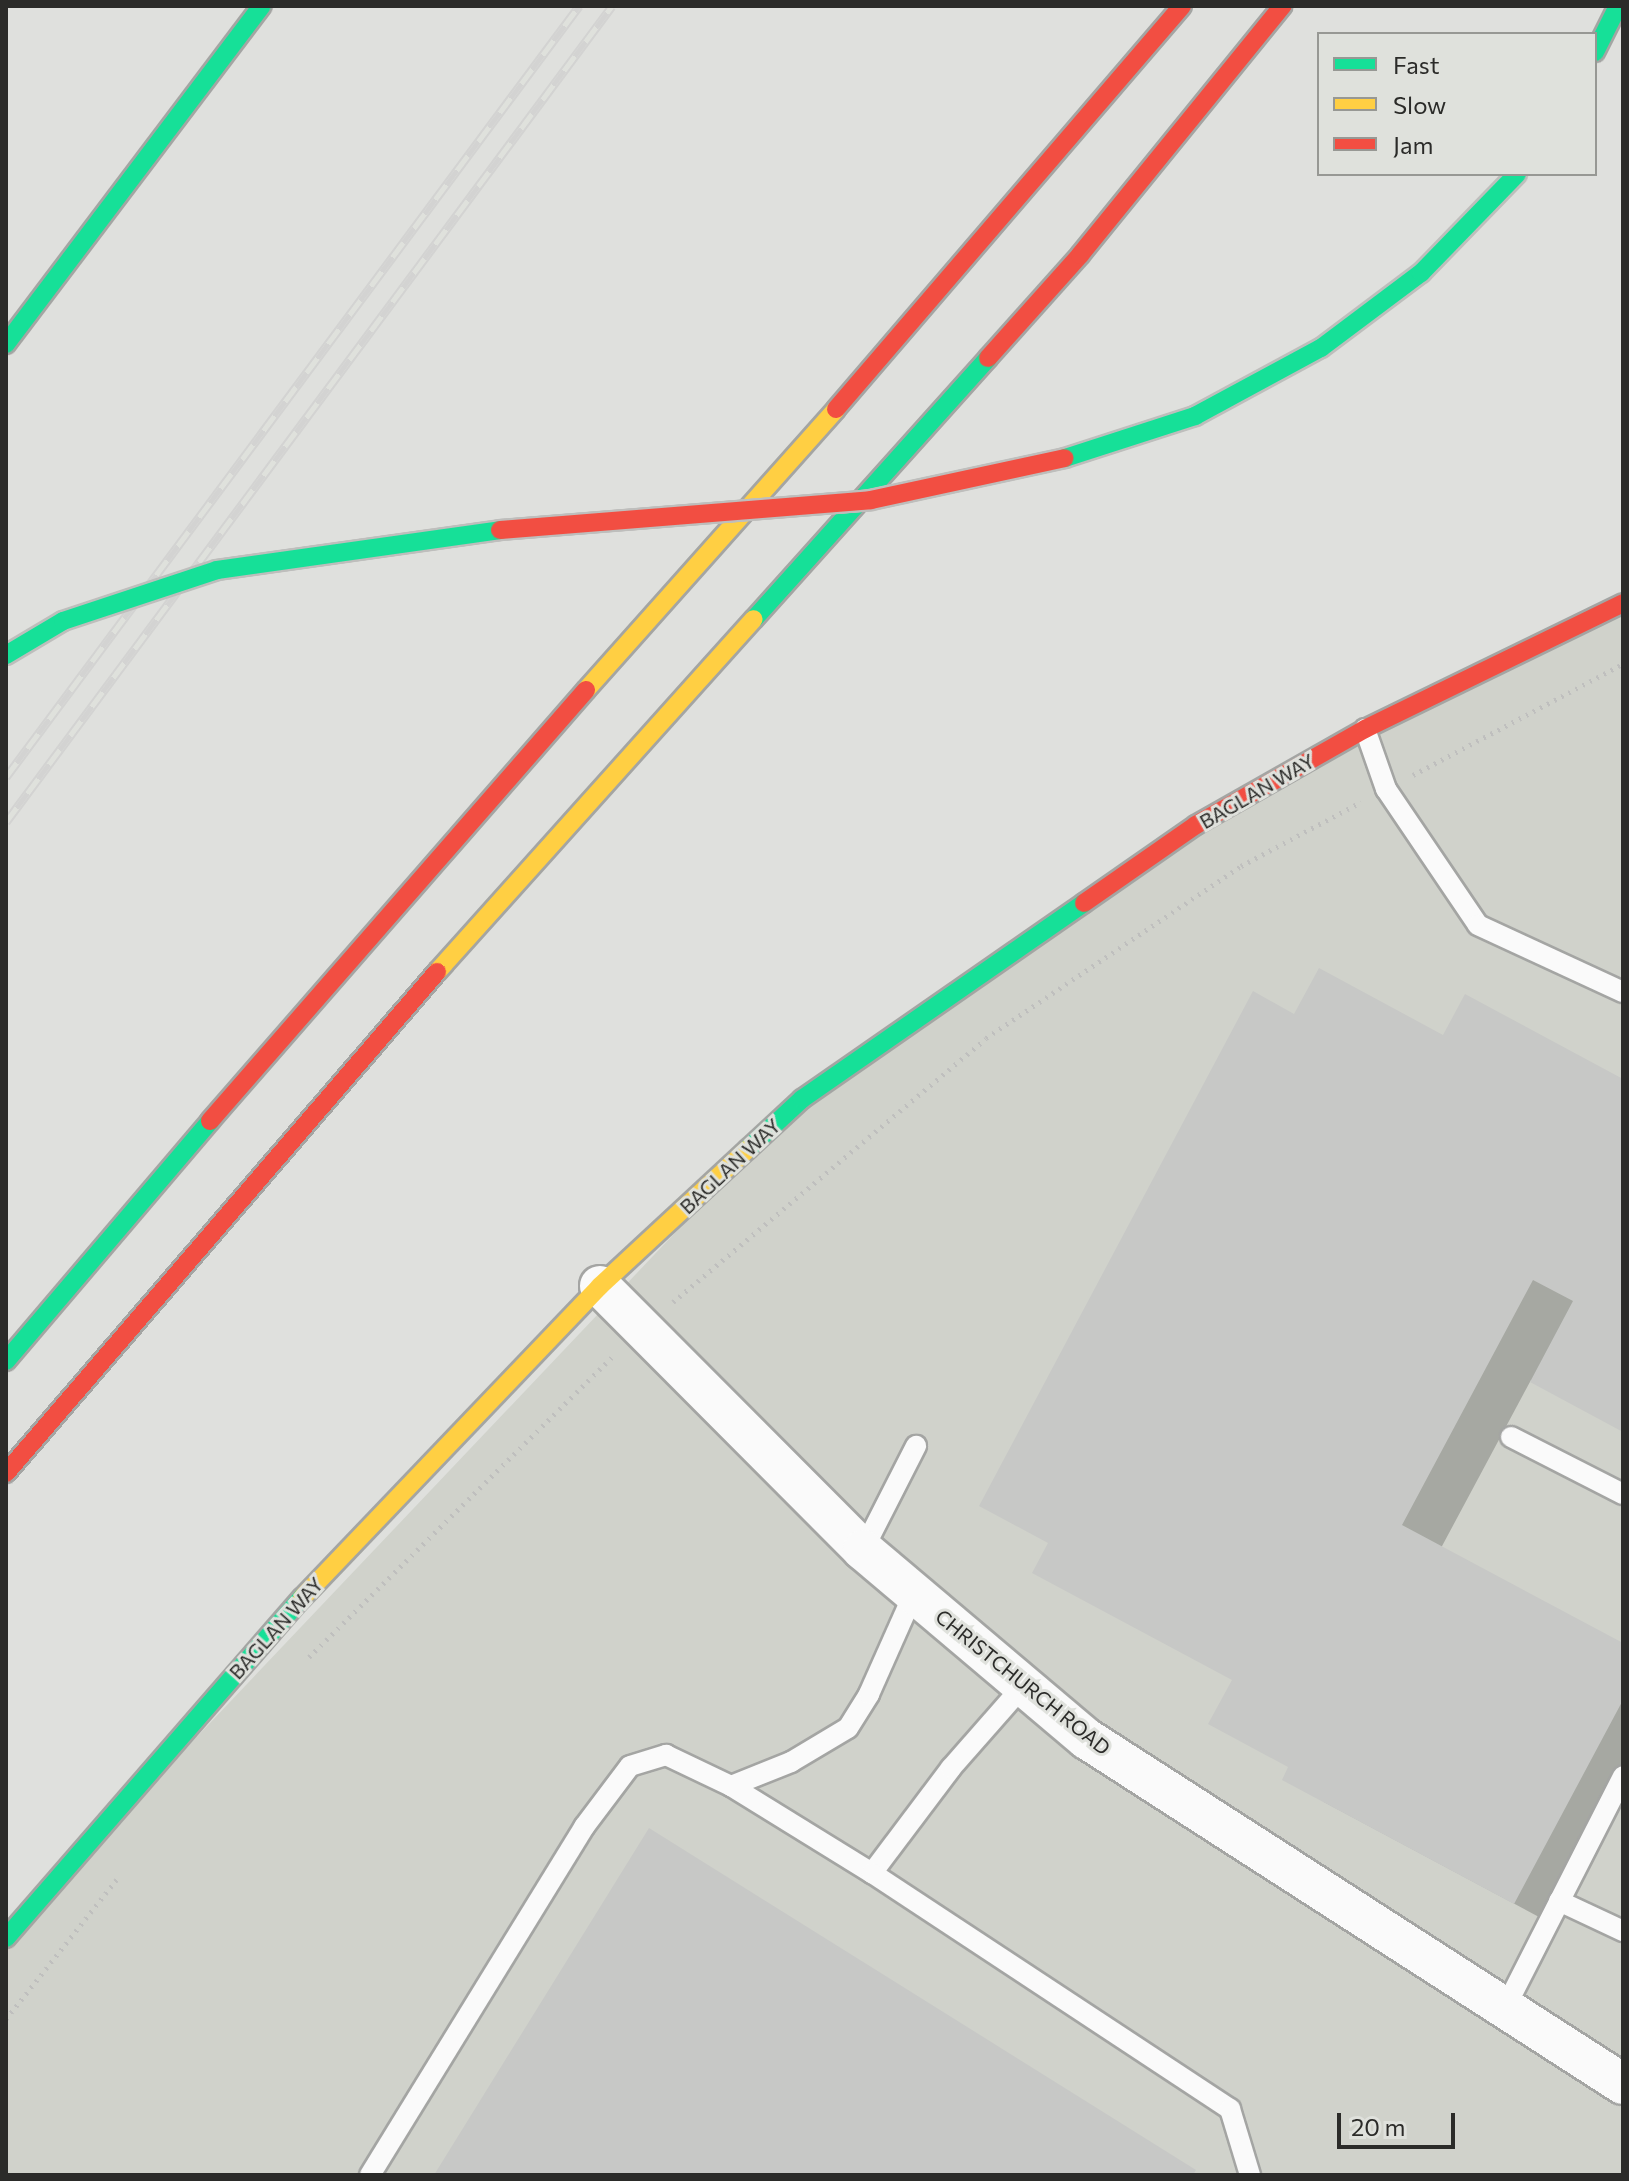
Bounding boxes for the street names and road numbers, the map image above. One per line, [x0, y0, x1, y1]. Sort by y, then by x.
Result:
street label: BAGLAN WAY [1195, 748, 1319, 834]
street label: BAGLAN WAY [675, 1113, 785, 1219]
street label: BAGLAN WAY [224, 1572, 328, 1684]
street label: CHRISTCHURCH ROAD [931, 1604, 1115, 1760]

